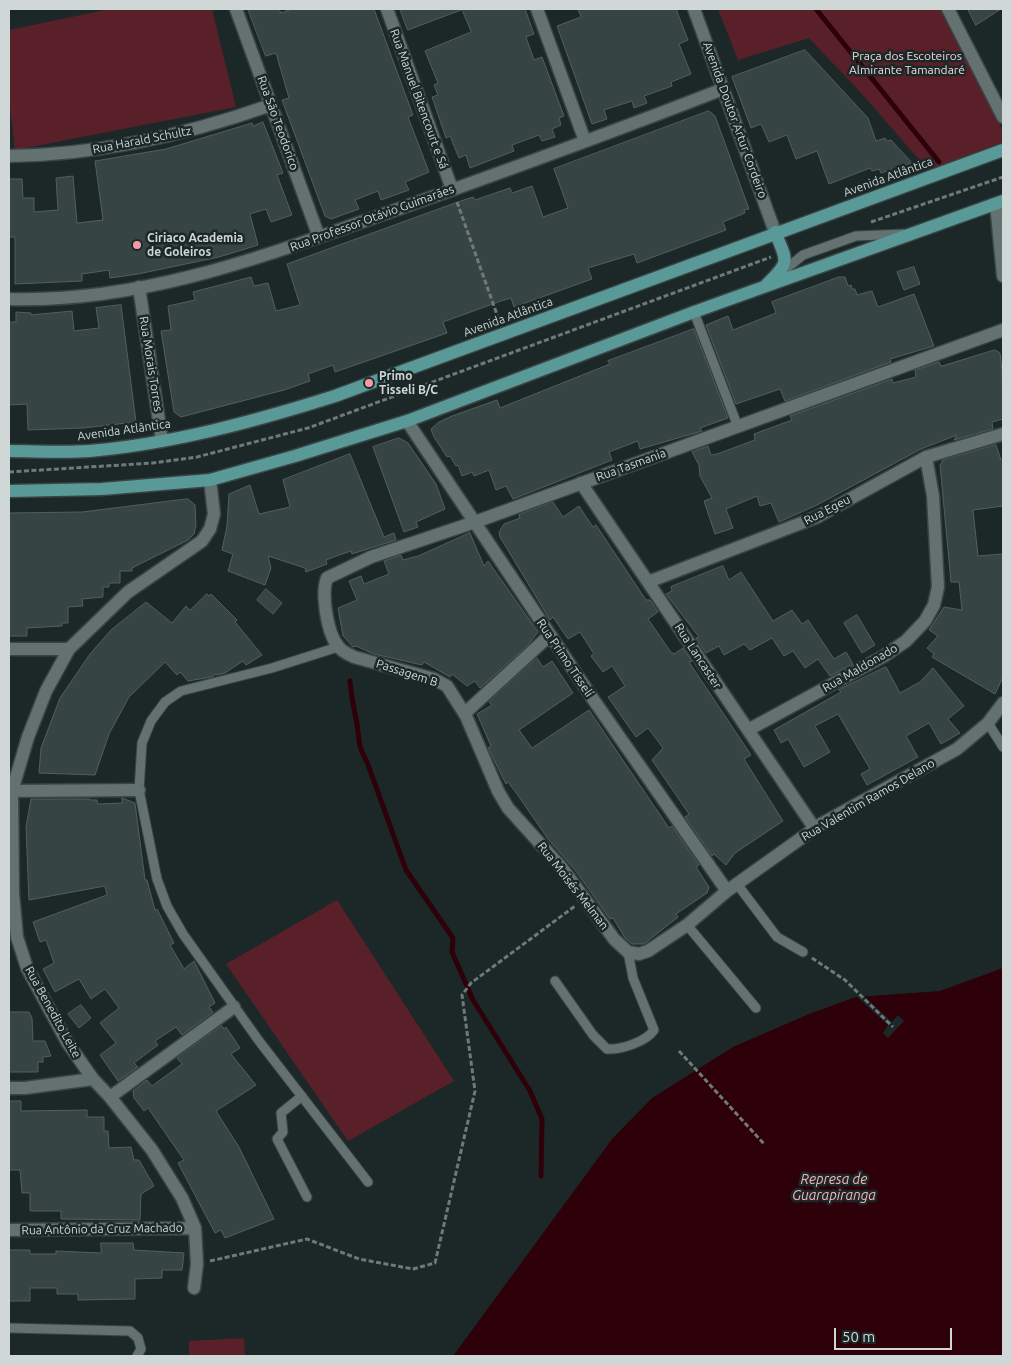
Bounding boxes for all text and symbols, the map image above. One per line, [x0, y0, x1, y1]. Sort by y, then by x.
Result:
street label: Rua Manuel Bitencourt e Sá [387, 27, 451, 171]
street label: Avenida Doutor Artur Cordeiro [700, 40, 770, 200]
park label: Praça dos Escoteiros Almirante Tamandaré [849, 49, 965, 77]
street label: Rua São Teodorico [254, 74, 302, 172]
street label: Rua Harald Schultz [91, 123, 193, 157]
street label: Avenida Atlântica [841, 154, 935, 200]
street label: Rua Professor Otávio Guimarães [288, 182, 456, 254]
place label: Ciriaco Academia de Goleiros [147, 231, 243, 259]
marker: Ciriaco Academia de Goleiros [131, 239, 143, 251]
street label: Avenida Atlântica [461, 294, 555, 340]
street label: Rua Morais Torres [136, 315, 166, 413]
place label: Primo Tisseli B/C [379, 369, 438, 397]
marker: Primo Tisseli B/C [363, 377, 375, 389]
street label: Avenida Atlântica [77, 416, 171, 444]
street label: Rua Tasmania [594, 446, 668, 484]
street label: Rua Egeu [801, 492, 853, 528]
street label: Rua Primo Tisseli [534, 616, 596, 700]
street label: Rua Lancaster [671, 621, 725, 691]
street label: Rua Maldonado [820, 641, 900, 695]
street label: Passagem B [374, 656, 440, 690]
street label: Rua Valentim Ramos Delano [799, 756, 937, 844]
street label: Rua Moisés Melman [534, 839, 612, 933]
street label: Rua Benedito Leite [22, 964, 84, 1060]
water label: Represa de Guarapiranga [792, 1171, 876, 1204]
street label: Rua Antônio da Cruz Machado [21, 1220, 183, 1238]
scale bar [837, 1318, 954, 1350]
text: 50 m [842, 1328, 875, 1345]

